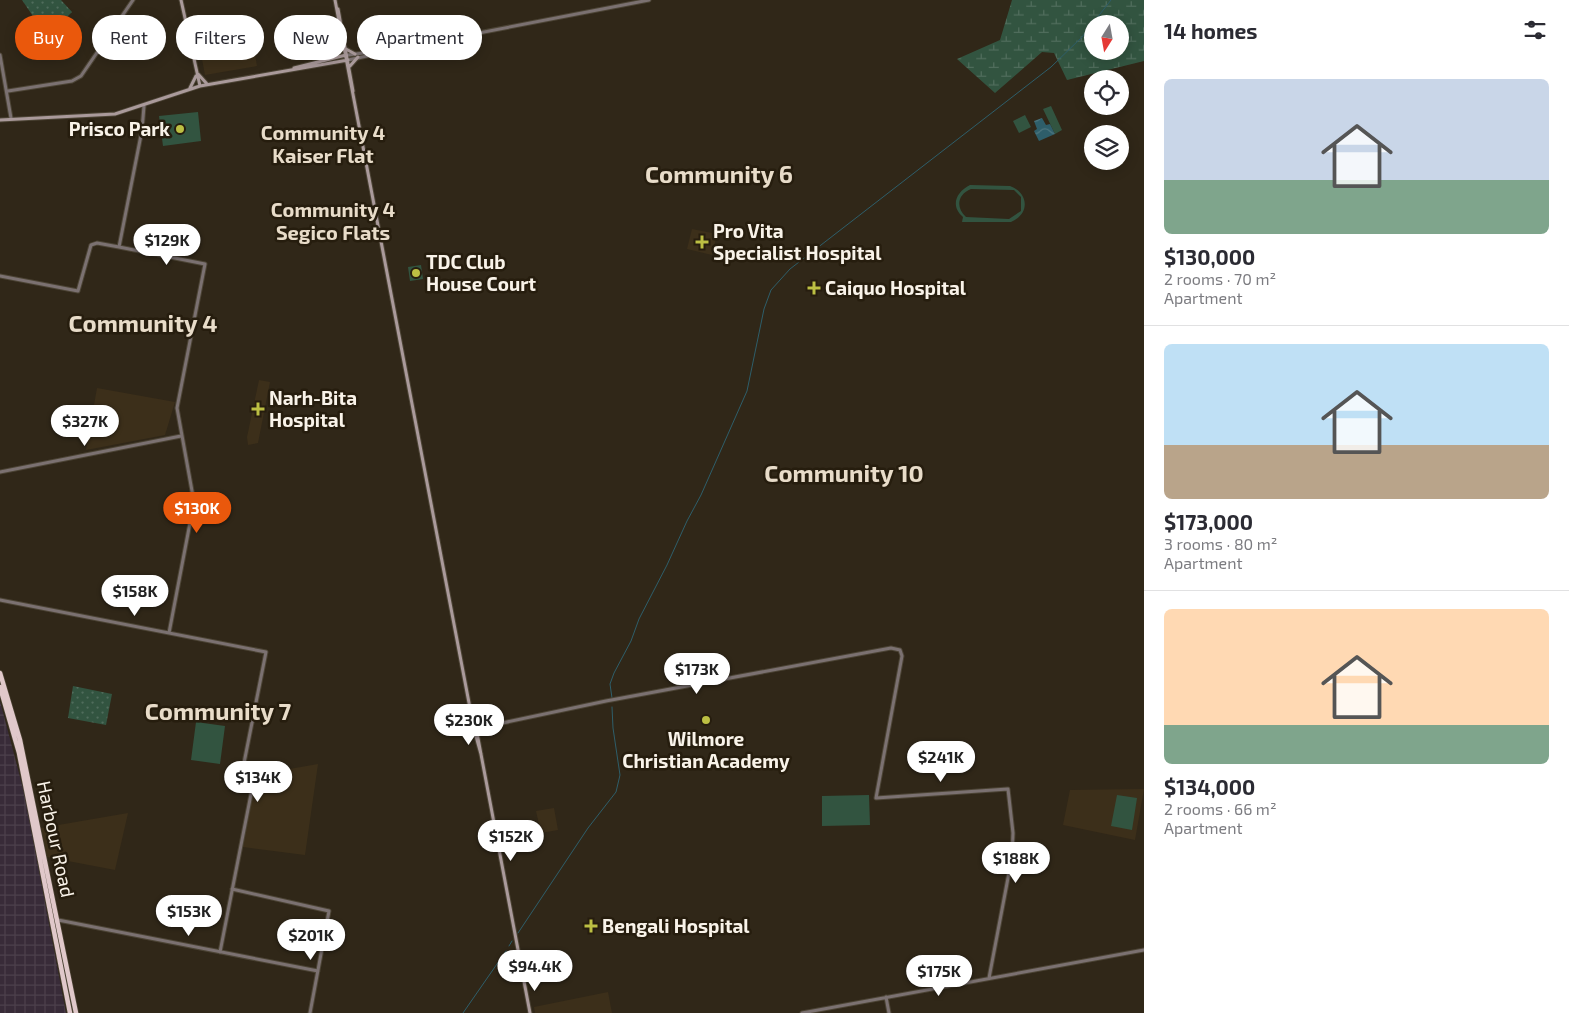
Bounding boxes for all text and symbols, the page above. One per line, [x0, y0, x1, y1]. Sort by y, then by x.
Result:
chip: Buy [15, 15, 82, 60]
chip: Rent [92, 15, 166, 60]
chip: Filters [176, 15, 264, 60]
chip: New [274, 15, 347, 60]
chip: Apartment [357, 15, 482, 60]
north arrow [1084, 15, 1129, 60]
map controls [1084, 15, 1129, 170]
icon: filters [1521, 16, 1549, 44]
text: 14 homes [1164, 18, 1258, 43]
button: locate [1084, 70, 1129, 115]
icon: home [1312, 111, 1402, 201]
place label: Prisco Park [69, 117, 170, 140]
district label: Community 4 Kaiser Flat [261, 120, 385, 167]
marker: Prisco Park [174, 123, 186, 135]
button: layers [1084, 125, 1129, 170]
district label: Community 6 [645, 159, 793, 188]
district label: Community 4 Segico Flats [271, 197, 395, 244]
place label: Pro Vita Specialist Hospital [713, 219, 882, 264]
pin: $129K [132, 224, 202, 266]
text: $129K [144, 230, 190, 249]
marker: Pro Vita Specialist Hospital [695, 235, 709, 249]
text: $130,000 [1164, 244, 1255, 269]
place label: TDC Club House Court [426, 250, 536, 295]
marker: TDC Club House Court [410, 267, 422, 279]
text: 2 rooms · 70 m² [1164, 269, 1276, 288]
place label: Caiquo Hospital [825, 276, 967, 299]
marker: Caiquo Hospital [807, 281, 821, 295]
text: Apartment [1164, 288, 1243, 307]
district label: Community 4 [68, 308, 218, 337]
icon: home [1312, 377, 1402, 467]
place label: Narh-Bita Hospital [269, 386, 357, 431]
marker: Narh-Bita Hospital [251, 402, 265, 416]
pin: $327K [50, 404, 120, 447]
text: $327K [62, 411, 108, 430]
district label: Community 10 [764, 458, 924, 487]
pin: $130K [162, 492, 232, 534]
text: $130K [174, 498, 220, 517]
text: $173,000 [1164, 509, 1253, 534]
text: 3 rooms · 80 m² [1164, 534, 1277, 553]
text: Apartment [1164, 553, 1243, 572]
pin: $158K [100, 574, 170, 617]
text: $158K [112, 581, 158, 600]
icon: home [1312, 642, 1402, 732]
pin: $173K [662, 652, 732, 695]
text: $173K [675, 659, 719, 678]
district label: Community 7 [145, 696, 292, 725]
pin: $230K [434, 704, 504, 746]
text: $230K [445, 710, 493, 729]
marker: Wilmore Christian Academy [700, 714, 712, 726]
place label: Wilmore Christian Academy [622, 727, 790, 773]
pin: $241K [906, 740, 976, 783]
text: $241K [918, 747, 964, 766]
pin: $134K [223, 760, 293, 803]
text: $134K [235, 767, 281, 786]
text: $134,000 [1164, 774, 1255, 799]
street label: Harbour Road [33, 779, 80, 899]
text: 2 rooms · 66 m² [1164, 799, 1277, 818]
text: Apartment [1164, 818, 1243, 837]
pin: $152K [476, 820, 546, 862]
text: $152K [489, 826, 533, 845]
pin: $188K [981, 842, 1051, 884]
text: $188K [993, 848, 1039, 867]
pin: $153K [154, 894, 224, 937]
text: $153K [167, 901, 211, 920]
place label: Bengali Hospital [602, 914, 750, 937]
pin: $201K [276, 918, 346, 961]
marker: Bengali Hospital [584, 919, 598, 933]
text: $201K [288, 925, 334, 944]
pin: $94.4K [494, 950, 576, 992]
pin: $175K [904, 954, 974, 997]
text: $94.4K [508, 956, 562, 975]
text: $175K [917, 961, 961, 980]

